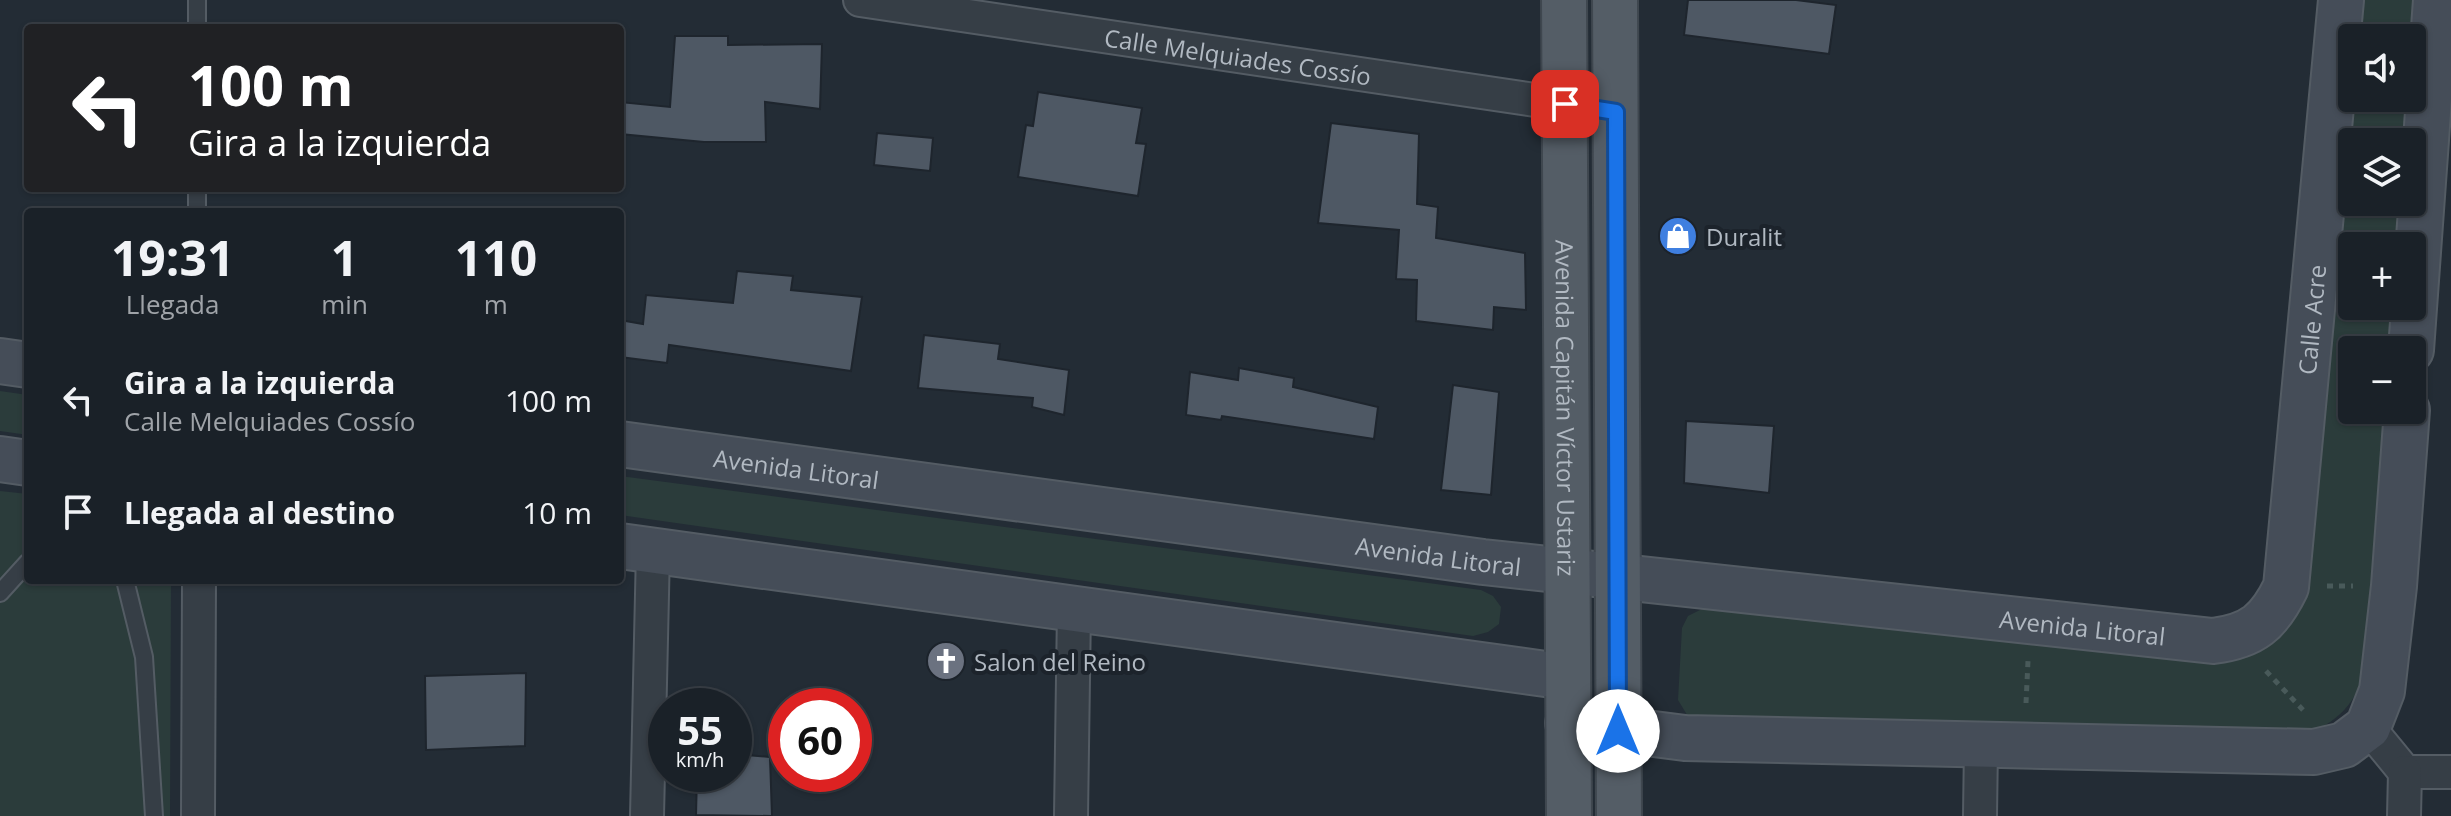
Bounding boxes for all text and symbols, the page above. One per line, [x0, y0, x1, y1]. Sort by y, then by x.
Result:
street label: Calle Melquiades Cossío [1102, 20, 1373, 92]
map controls [2338, 24, 2426, 424]
button: sound [2338, 24, 2426, 112]
text: 100 m [188, 46, 354, 122]
icon: left [56, 56, 160, 160]
pin [1531, 70, 1599, 138]
icon: arrive [1543, 82, 1587, 126]
text: Gira a la izquierda [188, 118, 491, 167]
button: layers [2338, 128, 2426, 216]
shop icon: Duralit [1657, 215, 1699, 257]
place label: Duralit [1706, 220, 1782, 253]
text: 19:31 [111, 225, 234, 290]
text: 1 [331, 225, 358, 290]
text: 110 [455, 225, 537, 290]
button: + [2338, 232, 2426, 320]
street label: Avenida Capitán Víctor Ustariz [1549, 240, 1584, 576]
street label: Calle Acre [2289, 263, 2333, 376]
text: Llegada [126, 286, 219, 322]
text: min [321, 286, 368, 322]
text: m [484, 286, 508, 322]
button: − [2338, 336, 2426, 424]
text: Gira a la izquierda [124, 362, 396, 403]
icon: left [56, 378, 100, 422]
text: 100 m [505, 380, 592, 421]
text: Calle Melquiades Cossío [124, 403, 415, 439]
street label: Avenida Litoral [712, 440, 881, 496]
icon: arrive [56, 490, 100, 534]
text: Llegada al destino [124, 492, 395, 533]
text: 10 m [522, 492, 592, 533]
street label: Avenida Litoral [1354, 528, 1523, 583]
street label: Avenida Litoral [1998, 602, 2167, 652]
church icon: Salon del Reino [925, 640, 967, 682]
place label: Salon del Reino [974, 645, 1146, 678]
speed limit sign: 60 [768, 688, 872, 792]
position arrow [1576, 689, 1660, 773]
text: 55 [677, 702, 723, 757]
text: km/h [676, 746, 724, 773]

